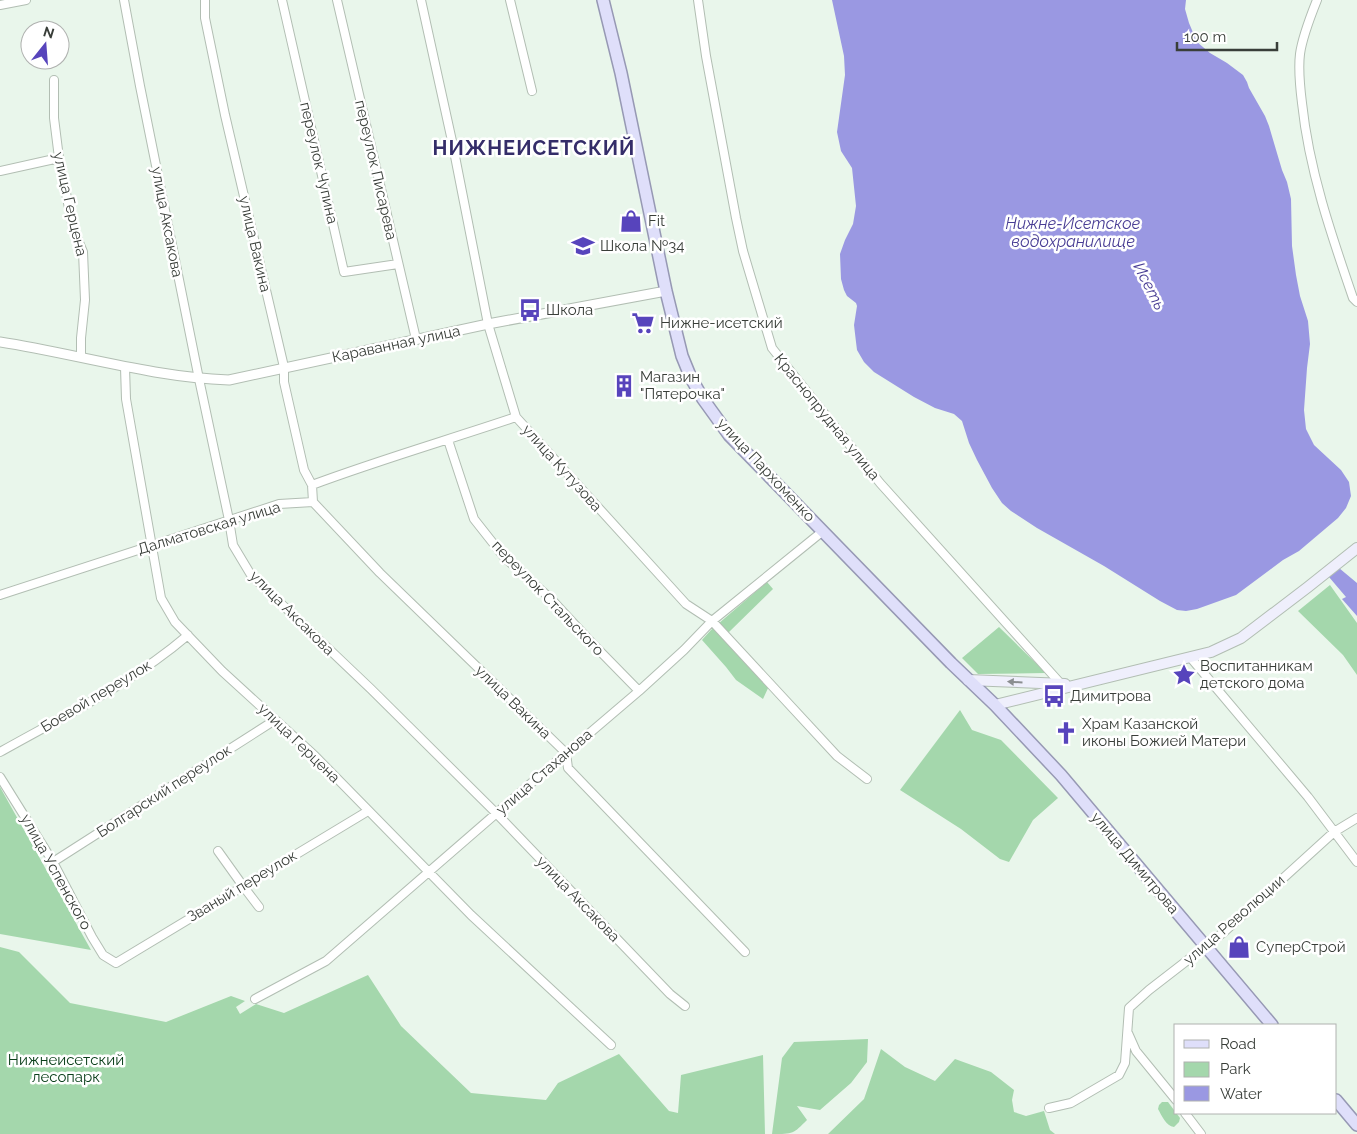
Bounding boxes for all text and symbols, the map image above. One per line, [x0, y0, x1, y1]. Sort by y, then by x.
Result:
north arrow [20, 20, 70, 70]
scale bar [1177, 20, 1277, 52]
text: N [41, 23, 56, 42]
text: 100 m [1184, 28, 1226, 46]
street label: переулок Писарева [351, 98, 401, 242]
street label: переулок Чупина [296, 100, 342, 226]
district label: НИЖНЕИСЕТСКИЙ [433, 136, 635, 160]
street label: улица Герцена [49, 150, 91, 258]
street label: улица Аксакова [147, 165, 187, 279]
street label: улица Вакина [235, 194, 275, 294]
shop icon: Fit [618, 208, 644, 234]
place label: Fit [648, 212, 665, 230]
water label: Нижне-Исетское водохранилище [1006, 214, 1141, 251]
school or university icon: Школа №34 [570, 233, 596, 259]
place label: Школа №34 [600, 237, 684, 255]
water label: Исеть [1130, 259, 1170, 313]
bus stop icon: Школа [517, 297, 543, 323]
place label: Школа [546, 301, 593, 319]
supermarket icon: Нижне-исетский [630, 310, 656, 336]
place label: Нижне-исетский [660, 314, 783, 332]
street label: Караванная улица [330, 322, 462, 366]
street label: Краснопрудная улица [770, 350, 884, 484]
place label: Магазин "Пятерочка" [640, 368, 725, 403]
building icon: Магазин "Пятерочка" [611, 373, 637, 399]
street label: улица Пархоменко [713, 414, 819, 526]
street label: улица Кутузова [518, 421, 606, 515]
street label: Далматовская улица [135, 498, 283, 558]
street label: переулок Стальского [488, 537, 608, 659]
street label: улица Аксакова [246, 567, 338, 659]
street label: Боевой переулок [37, 656, 155, 736]
place label: Воспитанникам детского дома [1200, 657, 1313, 692]
street label: улица Вакина [471, 661, 555, 743]
place icon: Воспитанникам детского дома [1171, 662, 1197, 688]
one-way arrow [1007, 678, 1023, 686]
bus stop icon: Димитрова [1041, 683, 1067, 709]
place label: Димитрова [1070, 687, 1151, 705]
street label: улица Герцена [254, 700, 344, 786]
place label: Храм Казанской иконы Божией Матери [1082, 715, 1246, 750]
church icon: Храм Казанской иконы Божией Матери [1053, 720, 1079, 746]
street label: улица Стаханова [492, 725, 596, 819]
street label: Болгарский переулок [93, 741, 235, 841]
street label: улица Димитрова [1087, 808, 1183, 918]
street label: улица Успенского [17, 811, 95, 933]
street label: Званый переулок [184, 846, 300, 926]
street label: улица Аксакова [533, 852, 623, 946]
street label: улица Революции [1180, 871, 1288, 969]
shop icon: СуперСтрой [1226, 934, 1252, 960]
place label: СуперСтрой [1256, 938, 1346, 956]
legend [1174, 1024, 1337, 1114]
text: Road [1220, 1035, 1256, 1053]
park label: Нижнеисетский лесопарк [8, 1051, 124, 1086]
text: Park [1220, 1060, 1251, 1078]
text: Water [1220, 1085, 1263, 1103]

